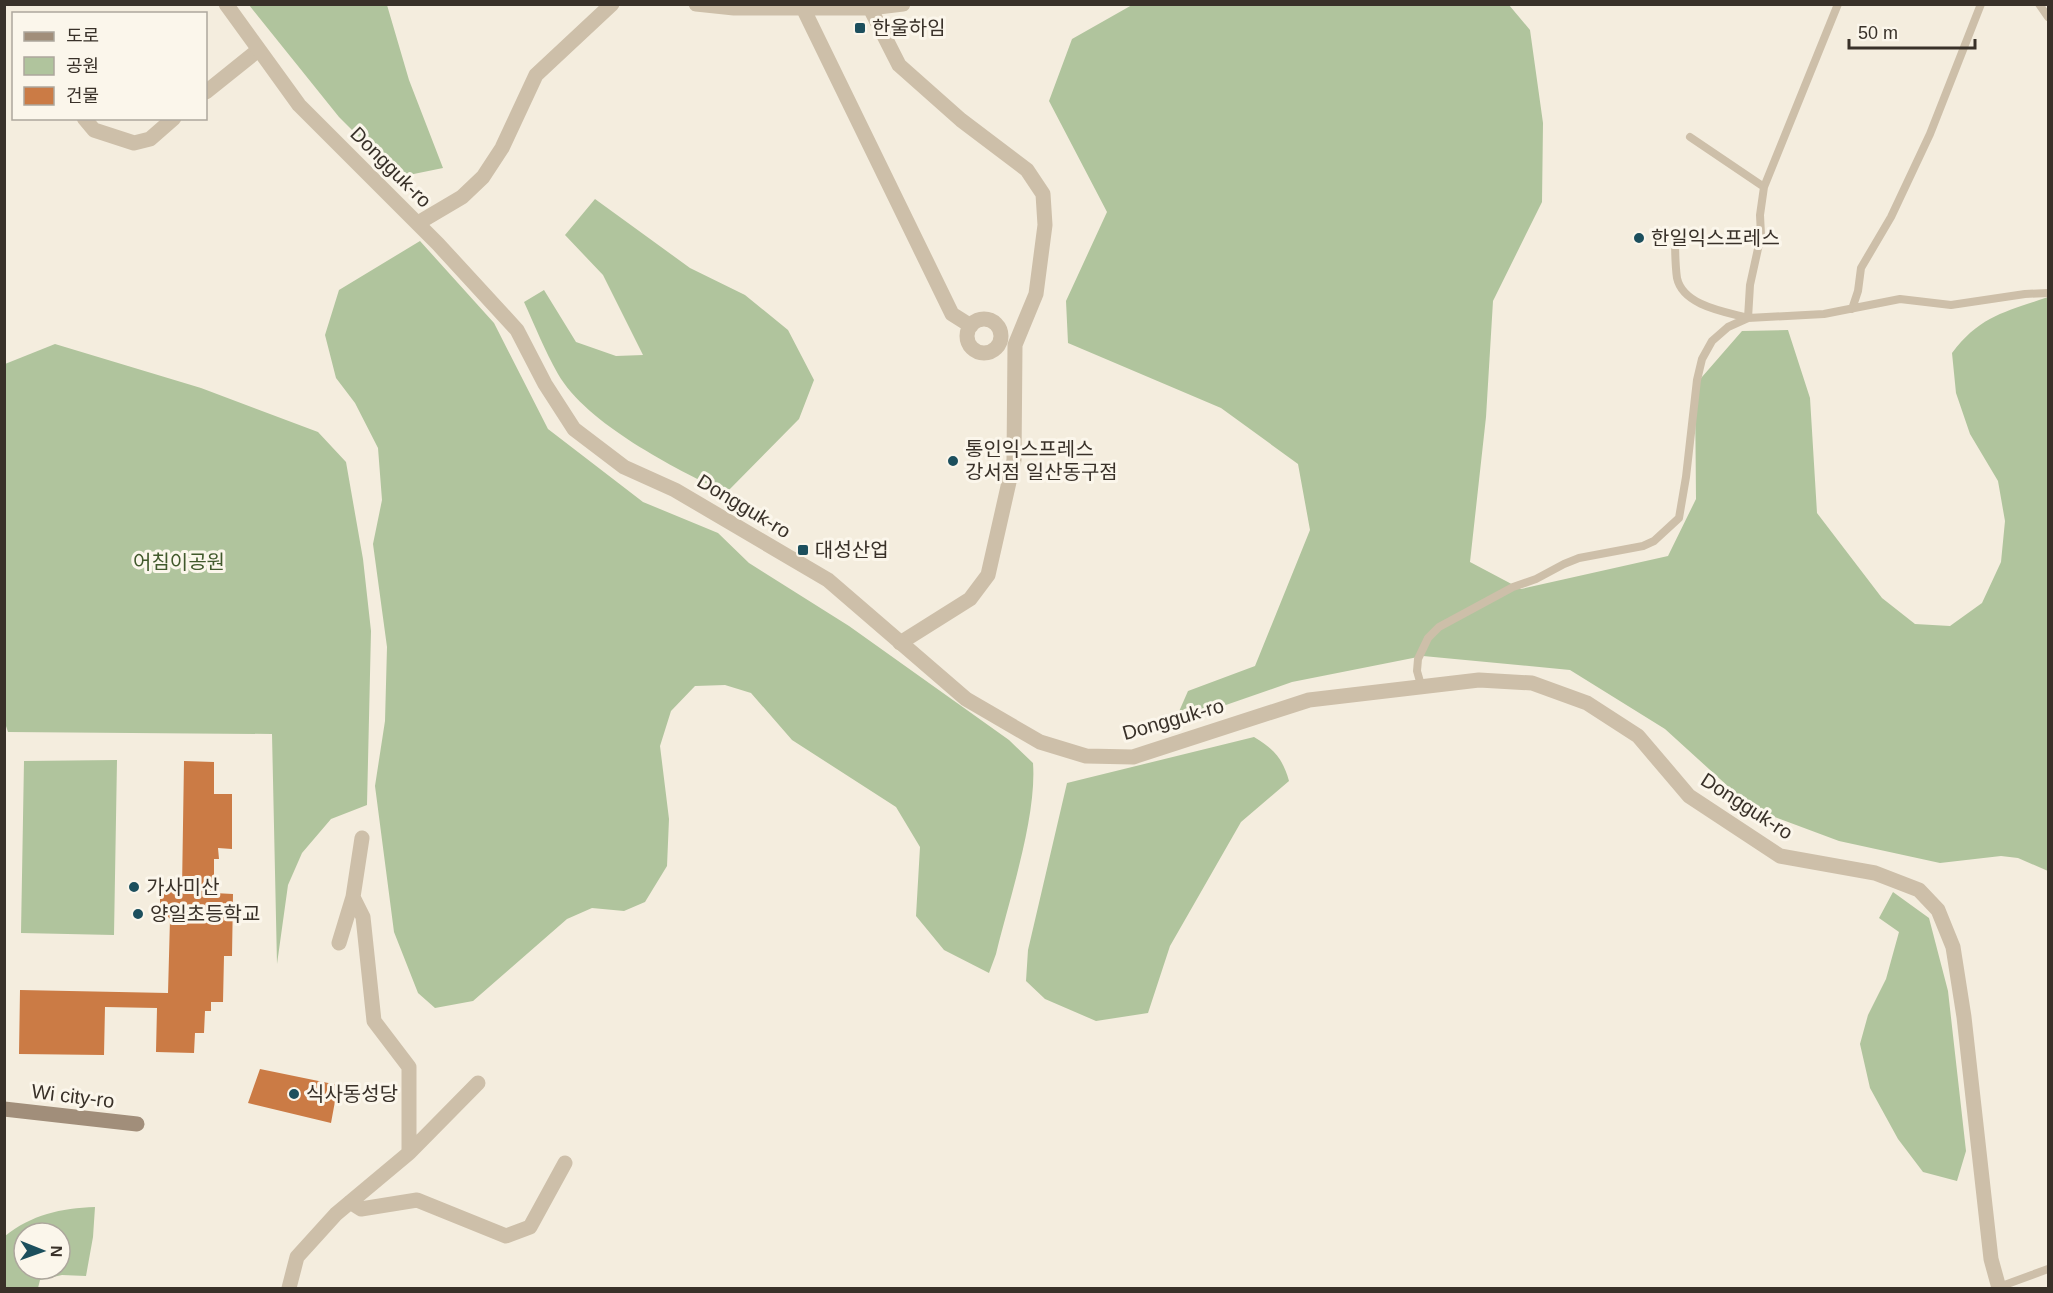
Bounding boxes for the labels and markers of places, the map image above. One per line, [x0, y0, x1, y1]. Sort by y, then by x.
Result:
place label: 한울하임 [872, 17, 946, 39]
marker: 한울하임 [853, 21, 867, 35]
place label: 한일익스프레스 [1651, 227, 1780, 249]
marker: 한일익스프레스 [1632, 231, 1646, 245]
place label: 통인익스프레스 강서점 일산동구점 [965, 438, 1118, 483]
marker: 통인익스프레스 강서점 일산동구점 [946, 454, 960, 468]
place label: 대성산업 [815, 539, 889, 561]
marker: 대성산업 [796, 543, 810, 557]
place label: 가사미산 [146, 876, 220, 898]
marker: 가사미산 [127, 880, 141, 894]
place label: 양일초등학교 [150, 903, 260, 925]
marker: 양일초등학교 [131, 907, 145, 921]
place label: 식사동성당 [306, 1083, 398, 1105]
marker: 식사동성당 [287, 1087, 301, 1101]

